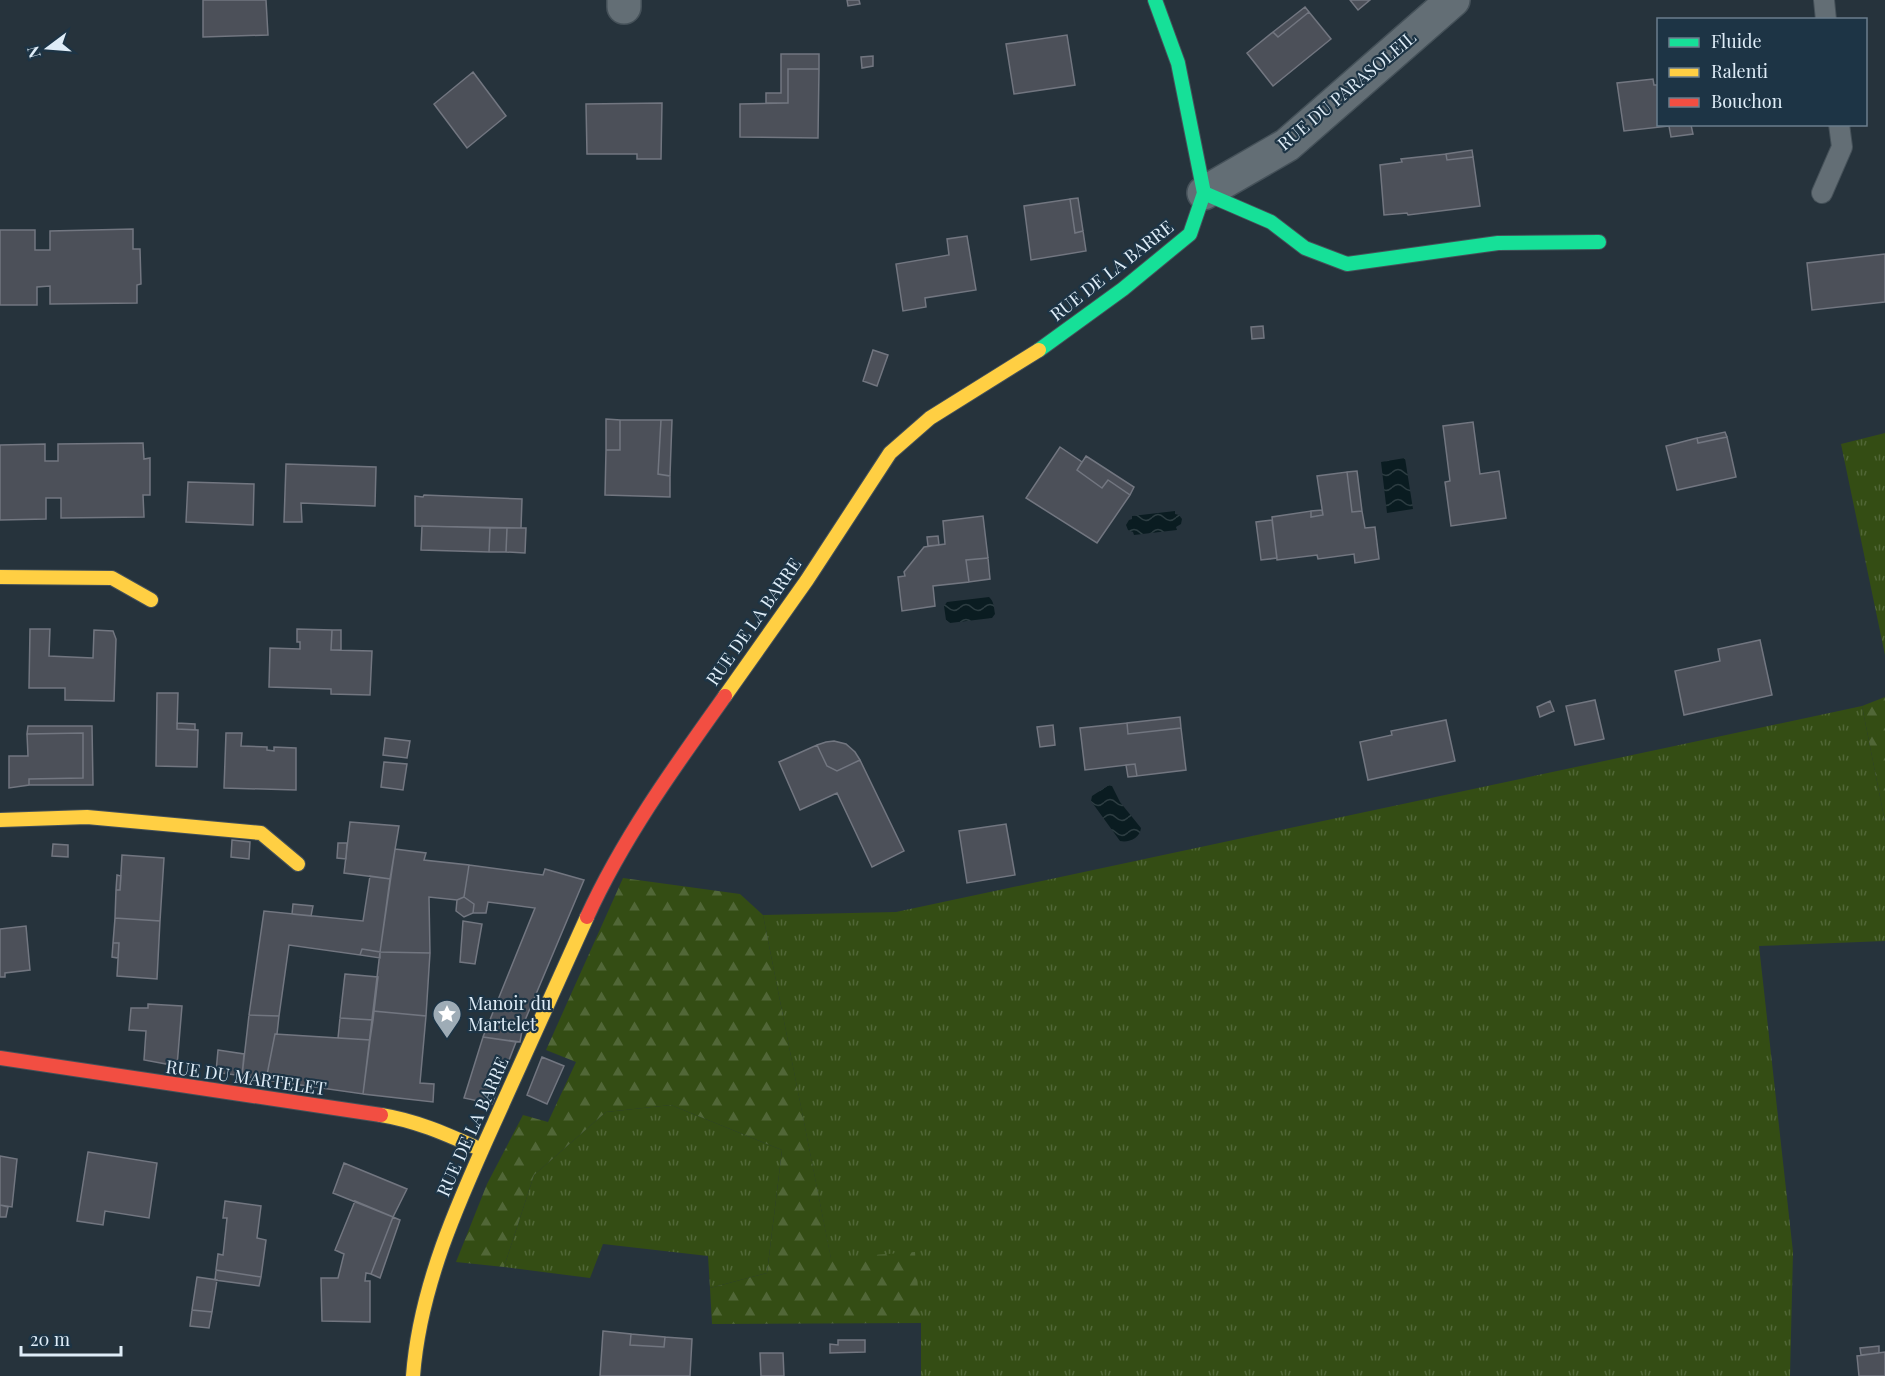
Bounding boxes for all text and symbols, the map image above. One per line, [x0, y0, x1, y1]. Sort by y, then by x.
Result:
north arrow [18, 18, 78, 78]
legend [1657, 18, 1867, 126]
street label: RUE DU PARASOLEIL [1272, 25, 1421, 155]
text: Fluide [1711, 29, 1762, 53]
text: N [21, 43, 45, 61]
text: Ralenti [1711, 59, 1768, 83]
text: Bouchon [1711, 89, 1783, 113]
street label: RUE DE LA BARRE [1045, 214, 1178, 326]
street label: RUE DE LA BARRE [700, 553, 806, 690]
place label: Manoir du Martelet [468, 991, 552, 1036]
place icon: Manoir du Martelet [431, 998, 463, 1040]
street label: RUE DE LA BARRE [431, 1053, 514, 1200]
street label: RUE DU MARTELET [164, 1054, 328, 1100]
scale bar [21, 1319, 122, 1357]
text: 20 m [30, 1327, 70, 1351]

